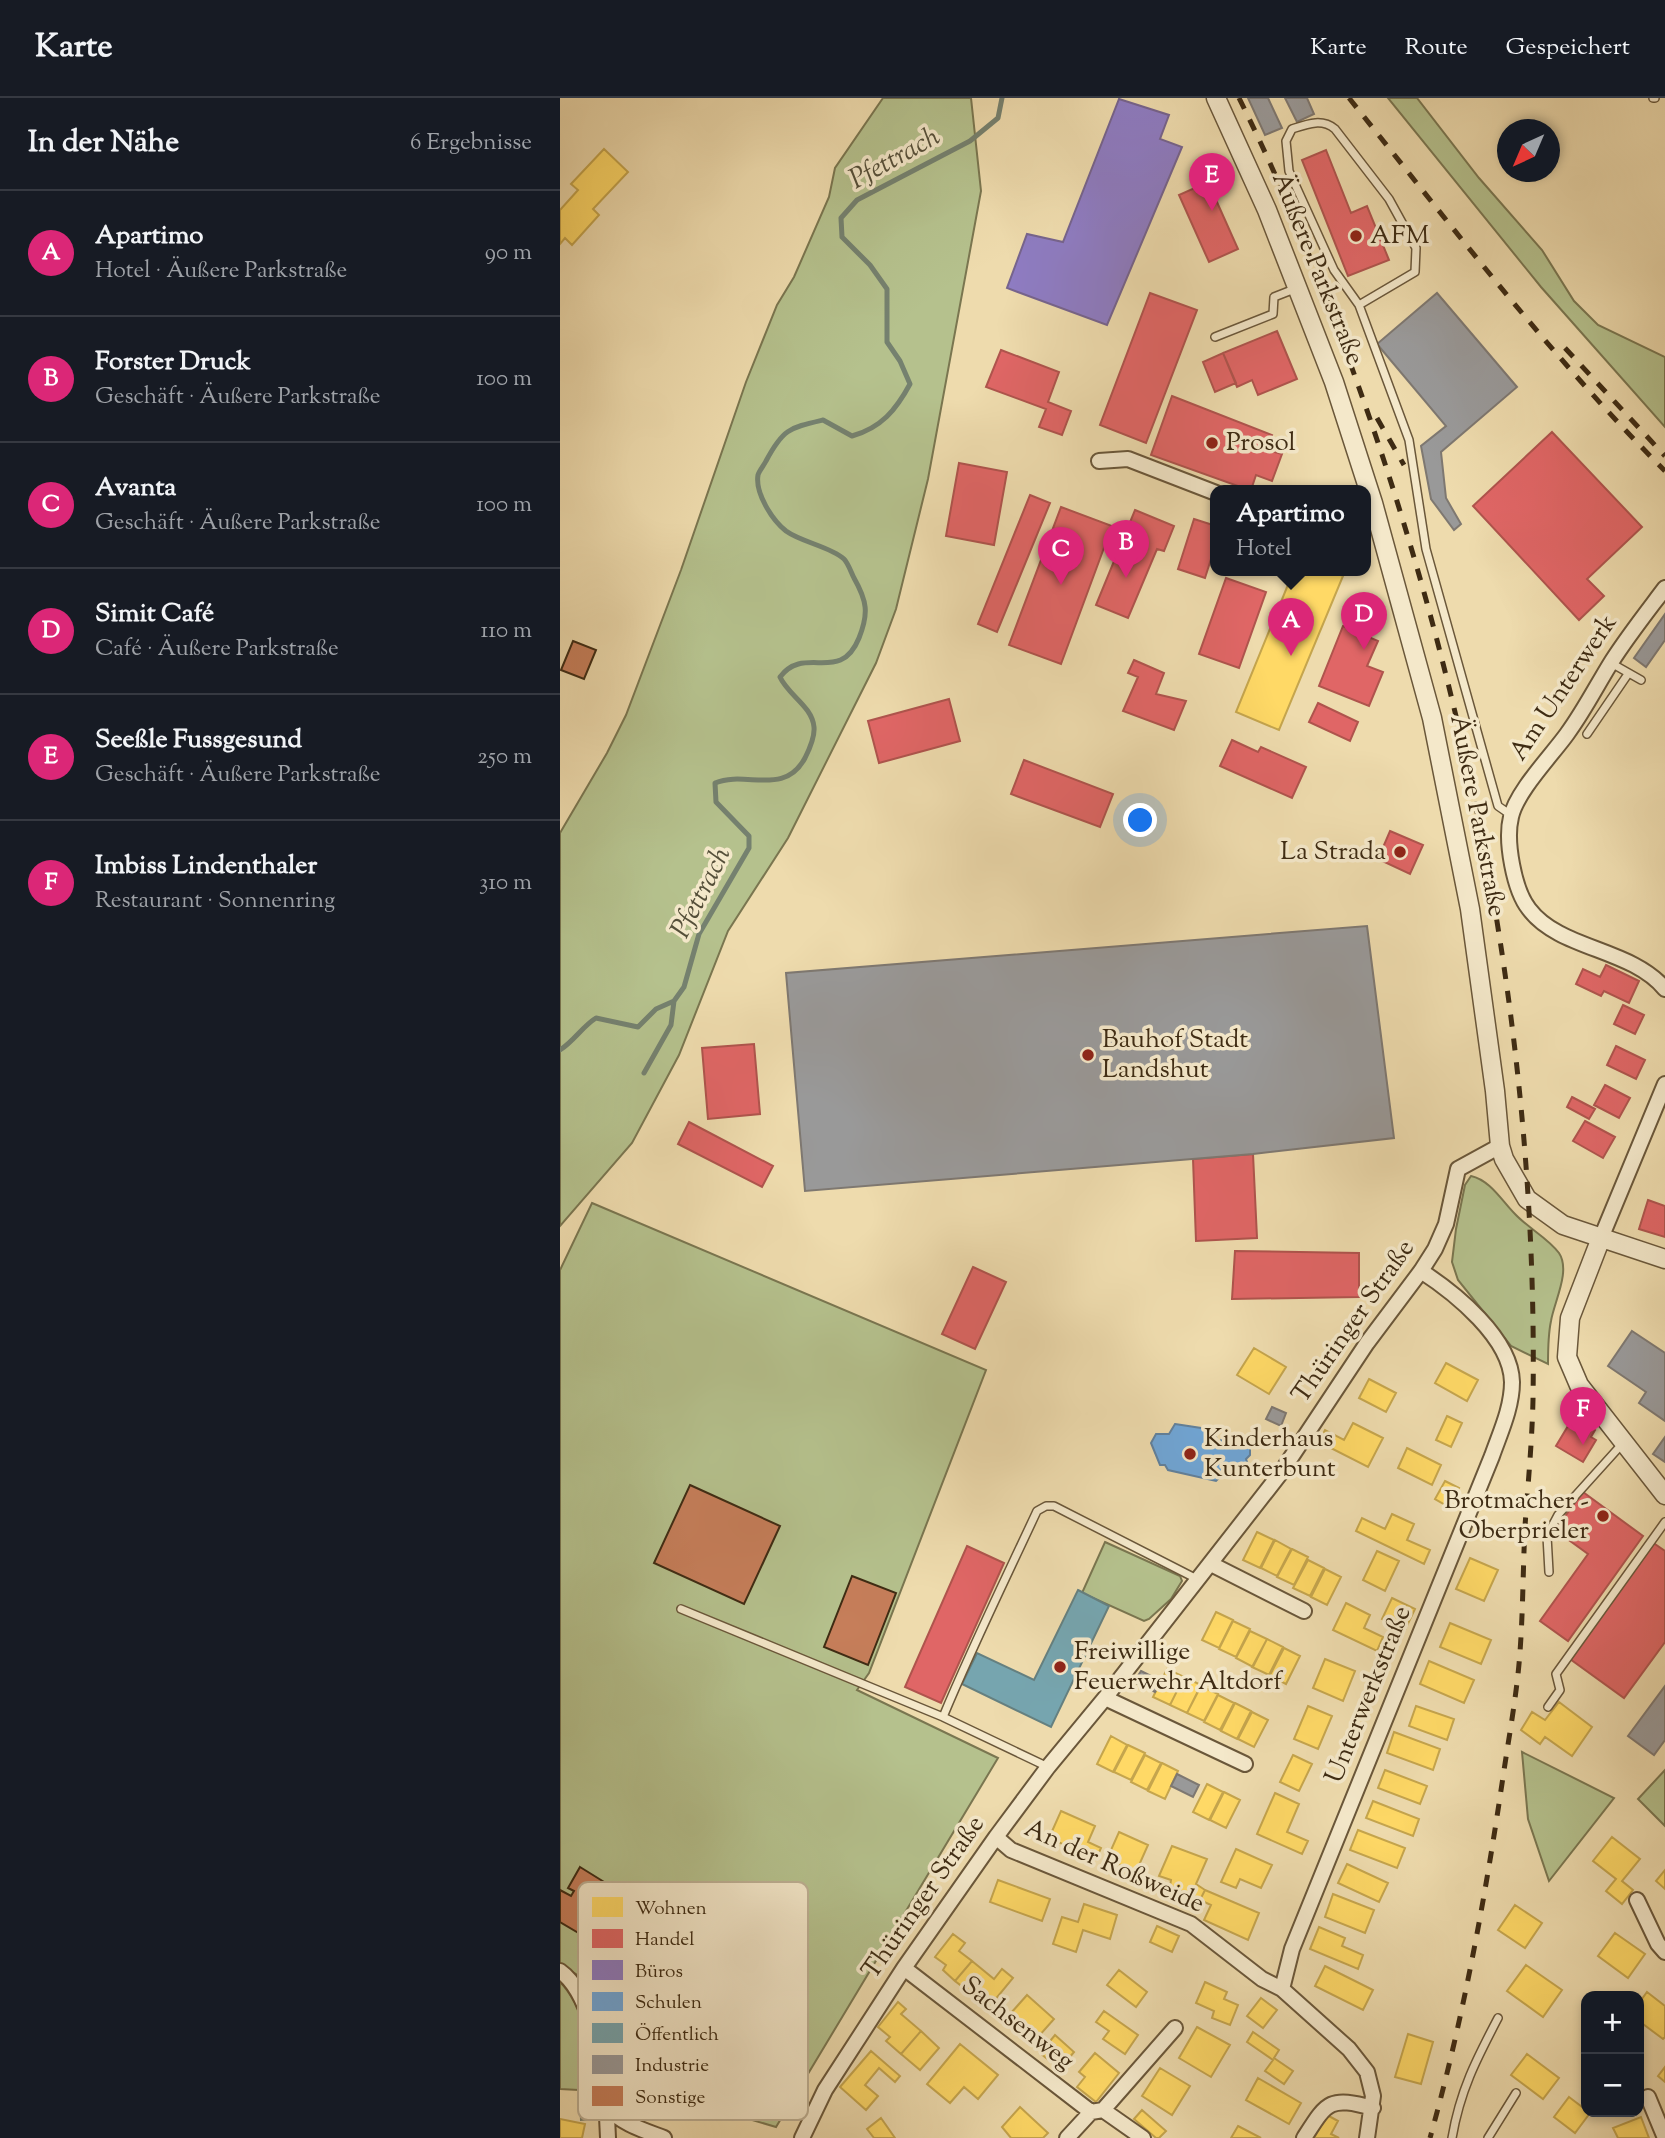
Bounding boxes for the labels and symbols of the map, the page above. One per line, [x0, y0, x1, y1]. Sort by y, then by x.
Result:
water label: Pfettrach [842, 118, 948, 200]
north arrow [1497, 119, 1560, 182]
pin: E [1189, 153, 1235, 211]
street label: Äußere Parkstraße [1261, 167, 1373, 371]
place label: AFM [1370, 218, 1430, 255]
marker: AFM [1348, 228, 1364, 244]
place label: Prosol [1226, 425, 1296, 462]
marker: Prosol [1204, 435, 1220, 451]
pin: B [1103, 520, 1149, 578]
pin: C [1038, 527, 1084, 585]
pin: D [1341, 592, 1387, 650]
pin: A [1268, 598, 1314, 656]
street label: Am Unterwerk [1501, 607, 1627, 769]
street label: Äußere Parkstraße [1439, 712, 1515, 920]
your location [1123, 803, 1157, 837]
place label: La Strada [1280, 834, 1386, 871]
water label: Pfettrach [662, 840, 742, 946]
marker: La Strada [1392, 844, 1408, 860]
place label: Bauhof Stadt Landshut [1102, 1022, 1248, 1089]
marker: Bauhof Stadt Landshut [1080, 1047, 1096, 1063]
street label: Thüringer Straße [1284, 1233, 1424, 1411]
pin: F [1560, 1387, 1606, 1445]
place label: Kinderhaus Kunterbunt [1204, 1421, 1336, 1488]
marker: Kinderhaus Kunterbunt [1182, 1446, 1198, 1462]
place label: Brotmacher - Oberprieler [1444, 1483, 1589, 1550]
marker: Brotmacher - Oberprieler [1595, 1508, 1611, 1524]
street label: Unterwerkstraße [1317, 1601, 1421, 1789]
place label: Freiwillige Feuerwehr Altdorf [1074, 1634, 1283, 1701]
marker: Freiwillige Feuerwehr Altdorf [1052, 1659, 1068, 1675]
street label: Thüringer Straße [854, 1809, 994, 1987]
street label: An der Roßweide [1018, 1811, 1210, 1923]
legend [578, 1882, 808, 2120]
text: Wohnen [635, 1896, 707, 1923]
text: Handel [635, 1927, 694, 1954]
text: Büros [635, 1959, 683, 1986]
street label: Sachsenweg [953, 1968, 1081, 2080]
text: Schulen [635, 1990, 702, 2017]
text: Öffentlich [635, 2022, 719, 2049]
text: Industrie [635, 2053, 709, 2080]
text: Sonstige [635, 2085, 705, 2112]

